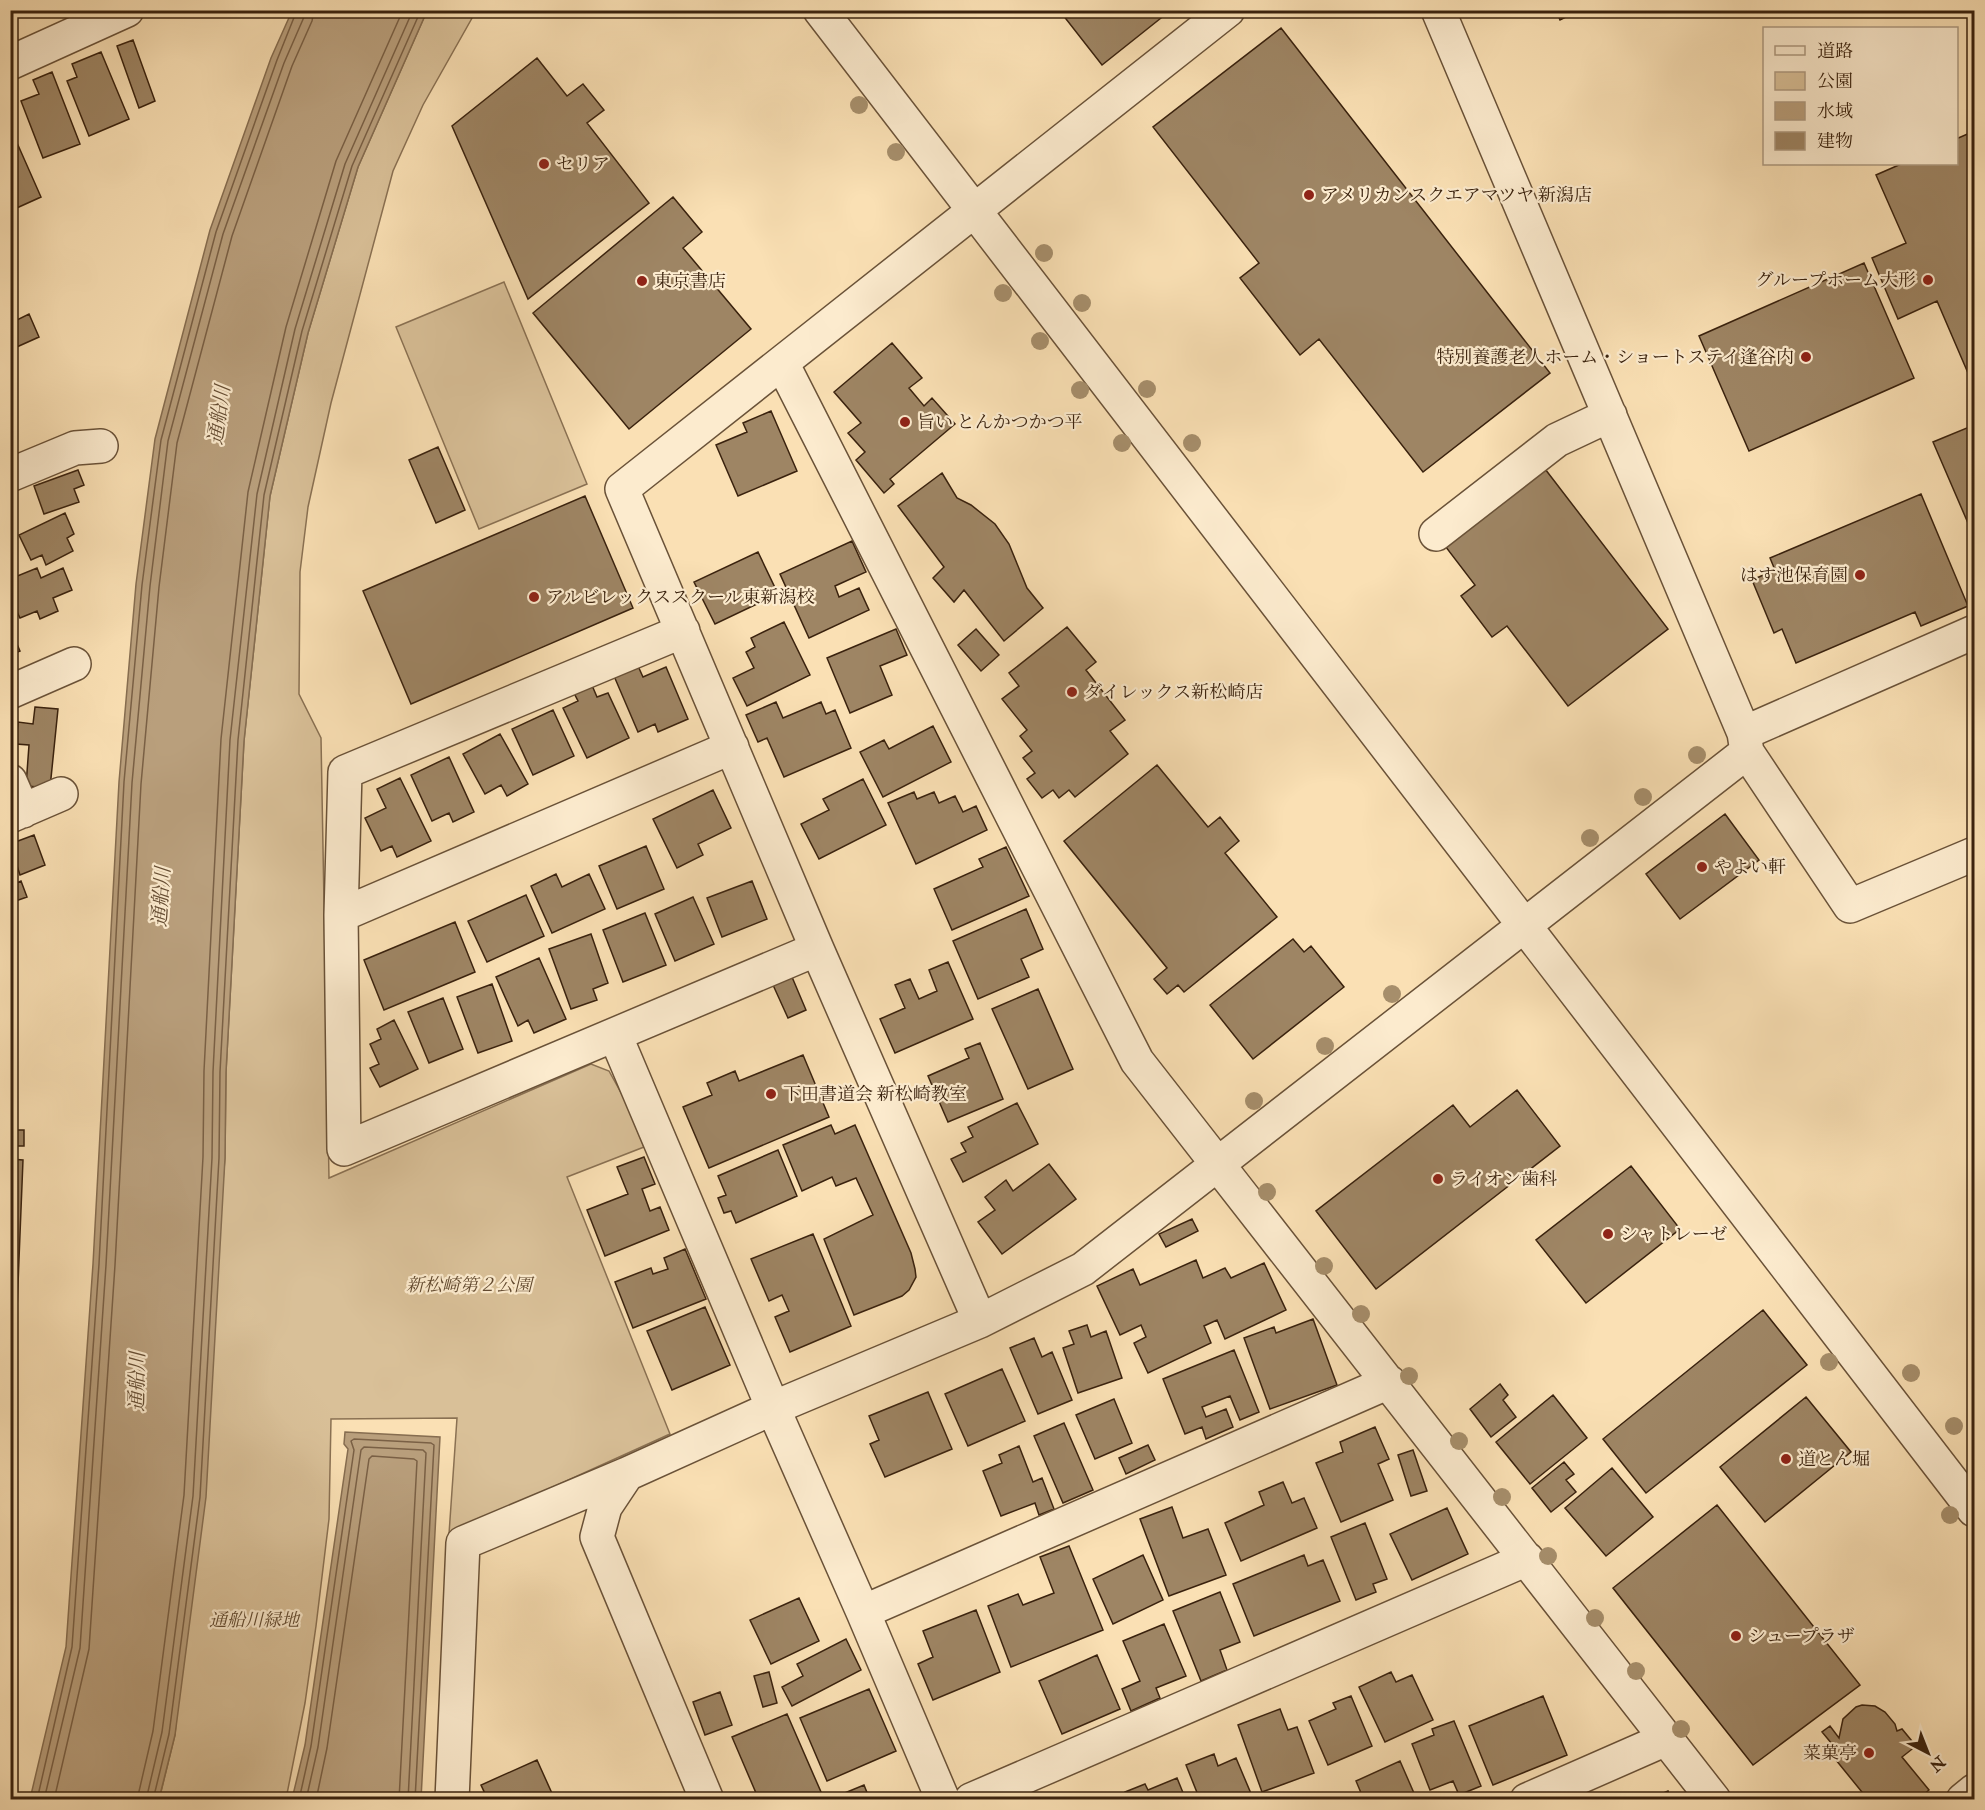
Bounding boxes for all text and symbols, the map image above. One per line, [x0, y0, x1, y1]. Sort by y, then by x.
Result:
legend [1763, 27, 1958, 165]
text: 道路 [1817, 40, 1853, 63]
text: 公園 [1817, 70, 1853, 93]
text: 水域 [1817, 100, 1853, 123]
text: 建物 [1817, 130, 1853, 153]
place label: セリア [556, 153, 610, 176]
marker: セリア [537, 157, 551, 171]
place label: アメリカンスクエアマツヤ 新潟店 [1321, 184, 1592, 207]
marker: アメリカンスクエアマツヤ 新潟店 [1302, 188, 1316, 202]
place label: グループホーム大形 [1755, 269, 1916, 292]
place label: 東京書店 [654, 270, 726, 293]
marker: グループホーム大形 [1921, 273, 1935, 287]
marker: 東京書店 [635, 274, 649, 288]
place label: 特別養護老人ホーム・ショートステイ逢谷内 [1436, 346, 1794, 369]
marker: 特別養護老人ホーム・ショートステイ逢谷内 [1799, 350, 1813, 364]
water label: 通船川 [202, 382, 236, 446]
place label: 旨い とんかつかつ平 [917, 411, 1083, 434]
marker: 旨い とんかつかつ平 [898, 415, 912, 429]
place label: はす池保育園 [1740, 564, 1848, 587]
marker: はす池保育園 [1853, 568, 1867, 582]
place label: アルビレックススクール東新潟校 [546, 586, 815, 609]
marker: アルビレックススクール東新潟校 [527, 590, 541, 604]
place label: ダイレックス新松崎店 [1084, 681, 1263, 704]
marker: ダイレックス新松崎店 [1065, 685, 1079, 699]
place label: やよい軒 [1714, 856, 1786, 879]
marker: やよい軒 [1695, 860, 1709, 874]
water label: 通船川 [146, 864, 176, 928]
place label: 下田書道会 新松崎教室 [783, 1083, 967, 1106]
marker: 下田書道会 新松崎教室 [764, 1087, 778, 1101]
place label: ライオン歯科 [1450, 1168, 1557, 1191]
marker: ライオン歯科 [1431, 1172, 1445, 1186]
place label: シャトレーゼ [1620, 1223, 1727, 1246]
marker: シャトレーゼ [1601, 1227, 1615, 1241]
park label: 新松崎第２公園 [406, 1274, 535, 1297]
water label: 通船川 [124, 1350, 150, 1412]
place label: 道とん堀 [1798, 1448, 1870, 1471]
marker: 道とん堀 [1779, 1452, 1793, 1466]
park label: 通船川緑地 [209, 1609, 301, 1632]
place label: シュープラザ [1748, 1625, 1855, 1648]
marker: シュープラザ [1729, 1629, 1743, 1643]
north arrow [1898, 1723, 1958, 1783]
place label: 菜菓亭 [1803, 1742, 1857, 1765]
marker: 菜菓亭 [1862, 1746, 1876, 1760]
text: N [1925, 1751, 1950, 1776]

